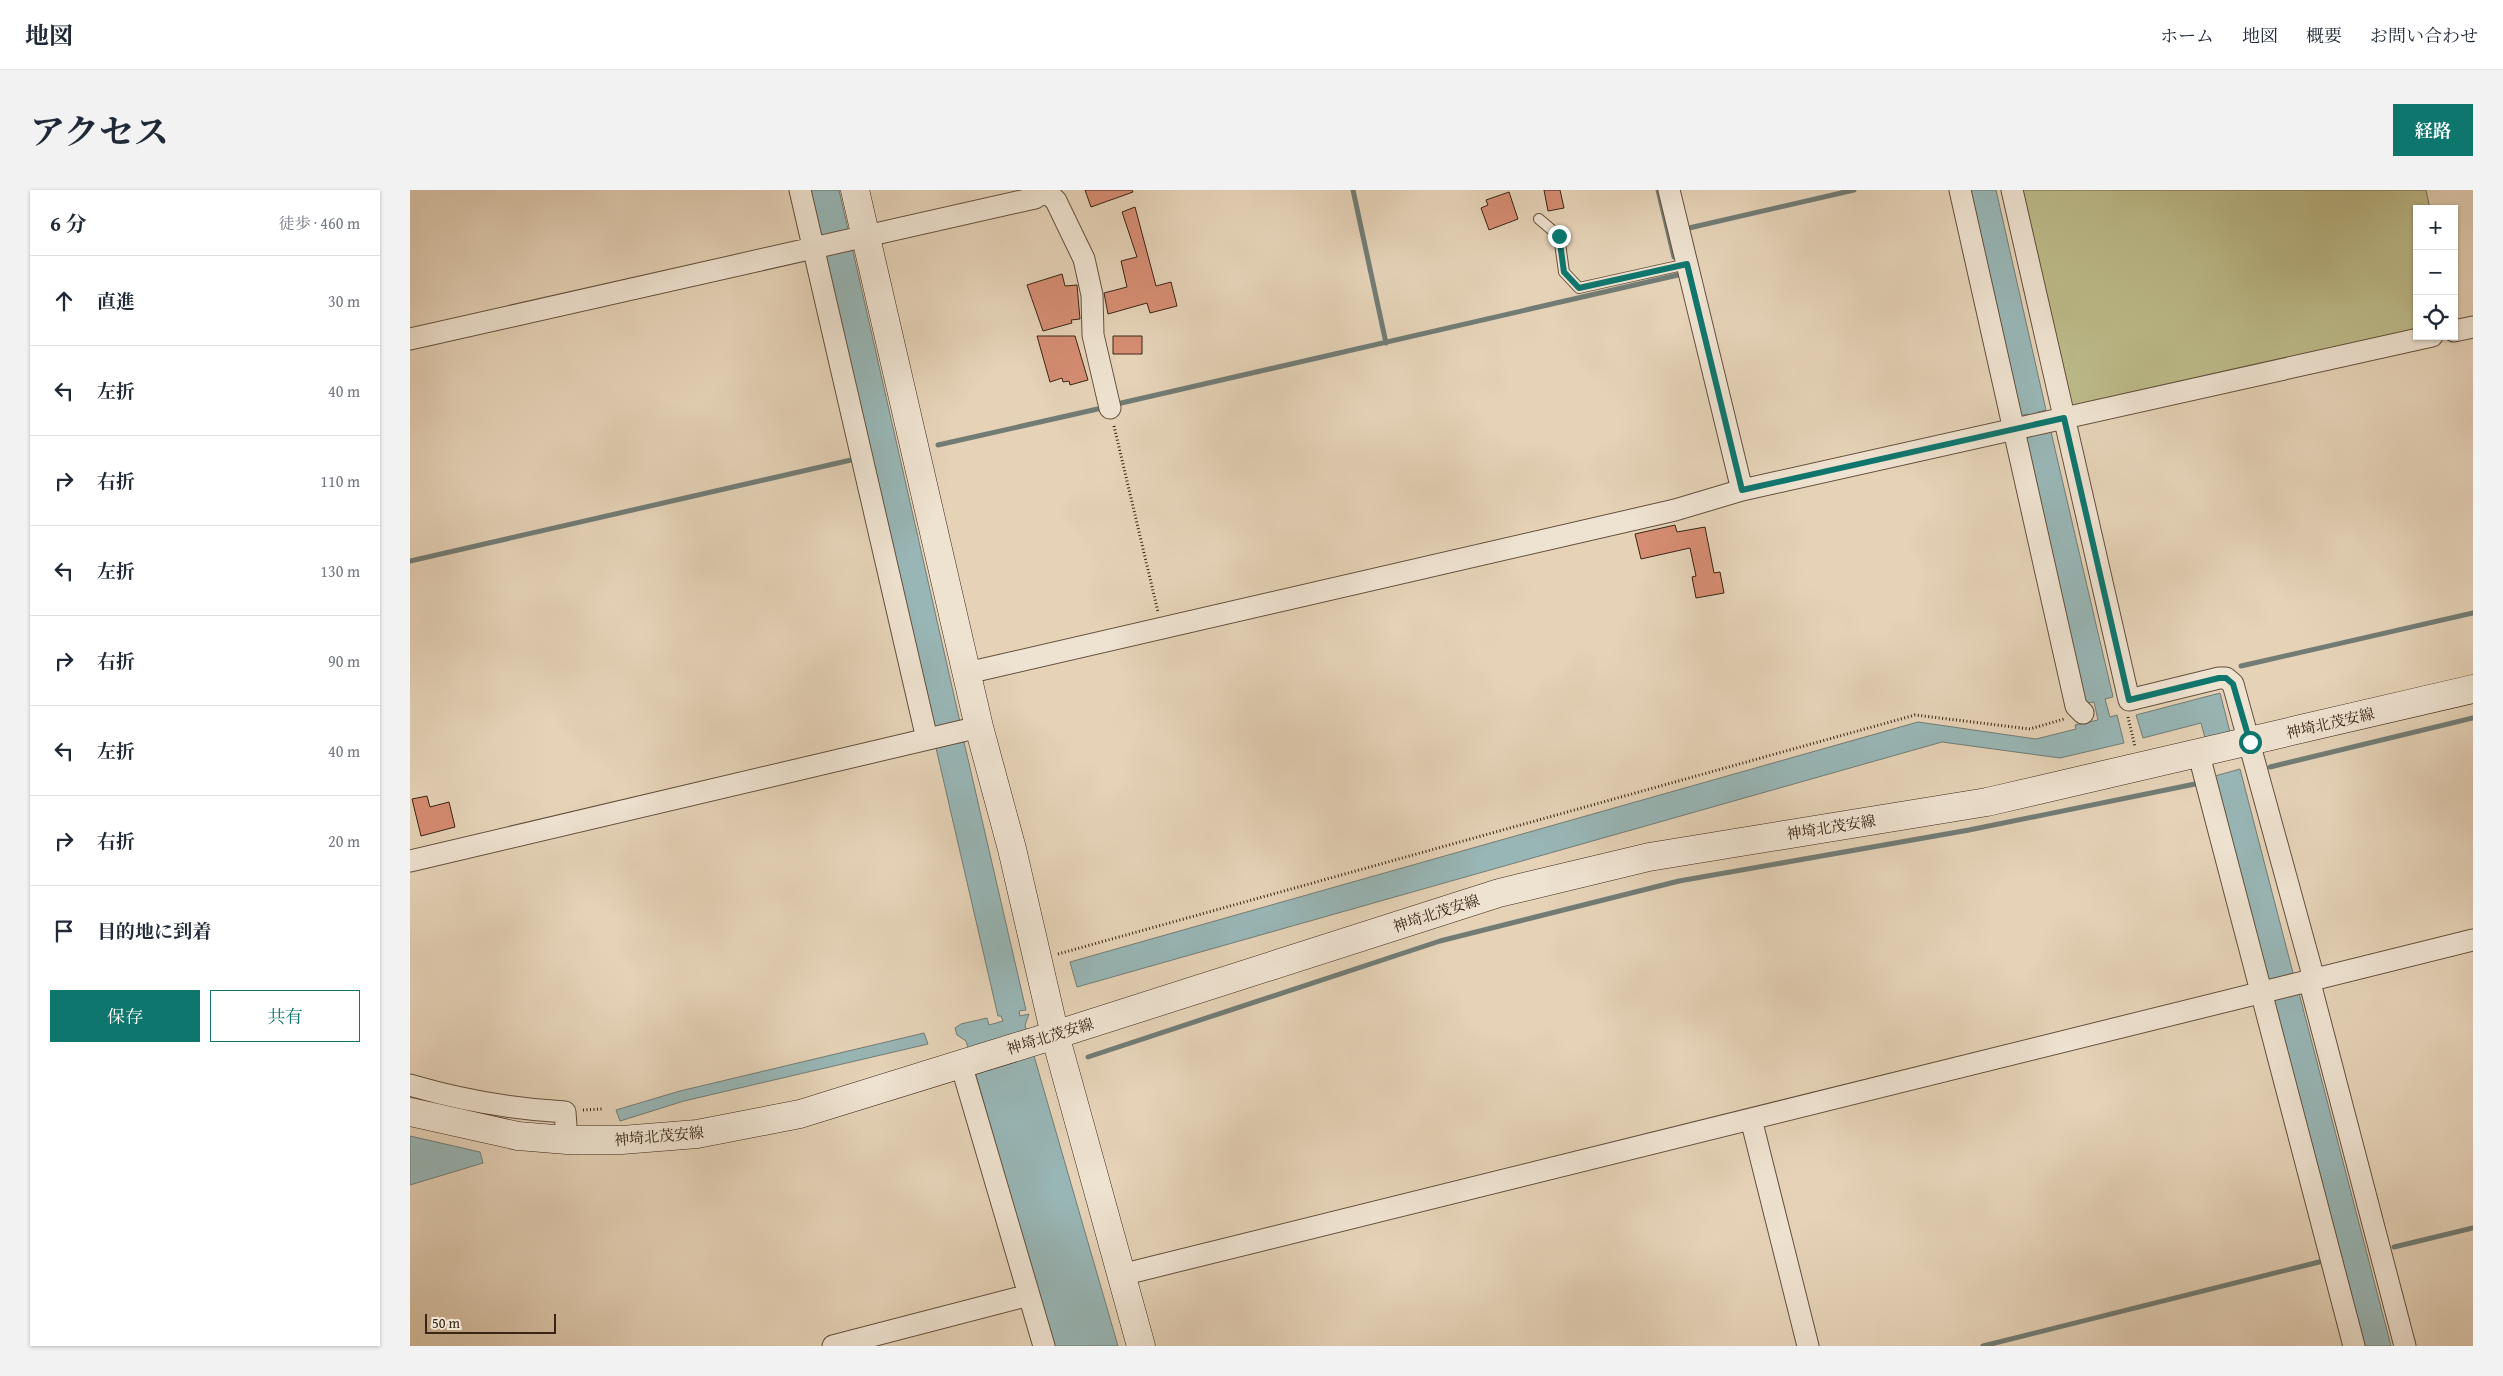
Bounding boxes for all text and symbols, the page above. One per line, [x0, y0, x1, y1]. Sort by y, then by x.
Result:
text: 地図 [25, 18, 73, 53]
text: ホーム [2160, 22, 2214, 49]
text: 地図 [2242, 22, 2278, 49]
text: 概要 [2306, 22, 2342, 49]
text: お問い合わせ [2370, 22, 2478, 49]
button: 経路 [2393, 104, 2473, 156]
text: アクセス [30, 106, 169, 157]
map controls [2413, 205, 2458, 340]
button: + [2413, 205, 2458, 250]
text: 6 分 [50, 208, 87, 239]
text: 徒歩 · 460 m [279, 211, 360, 235]
route end [1548, 225, 1571, 248]
button: − [2413, 250, 2458, 295]
icon: ahead [50, 287, 78, 315]
text: 直進 [97, 287, 135, 315]
text: 30 m [328, 289, 360, 313]
button: locate [2413, 295, 2458, 340]
icon: left [50, 377, 78, 405]
text: 左折 [97, 377, 135, 405]
text: 40 m [328, 379, 360, 403]
icon: right [50, 467, 78, 495]
text: 右折 [97, 467, 135, 495]
text: 110 m [320, 469, 360, 493]
icon: left [50, 557, 78, 585]
text: 左折 [97, 557, 135, 585]
text: 130 m [320, 559, 360, 583]
icon: right [50, 647, 78, 675]
text: 右折 [97, 647, 135, 675]
text: 90 m [328, 649, 360, 673]
street label: 神埼北茂安線 [2284, 703, 2376, 743]
route start [2239, 731, 2262, 754]
icon: left [50, 737, 78, 765]
text: 左折 [97, 737, 135, 765]
text: 40 m [328, 739, 360, 763]
street label: 神埼北茂安線 [1785, 810, 1877, 844]
icon: right [50, 827, 78, 855]
text: 右折 [97, 827, 135, 855]
text: 20 m [328, 829, 360, 853]
street label: 神埼北茂安線 [1390, 889, 1482, 937]
icon: arrive [50, 917, 78, 945]
text: 目的地に到着 [97, 917, 211, 945]
button: 保存 [50, 990, 200, 1042]
button: 共有 [210, 990, 360, 1042]
street label: 神埼北茂安線 [1004, 1013, 1096, 1059]
street label: 神埼北茂安線 [613, 1122, 705, 1150]
scale bar [425, 1311, 556, 1334]
text: 50 m [432, 1313, 460, 1333]

